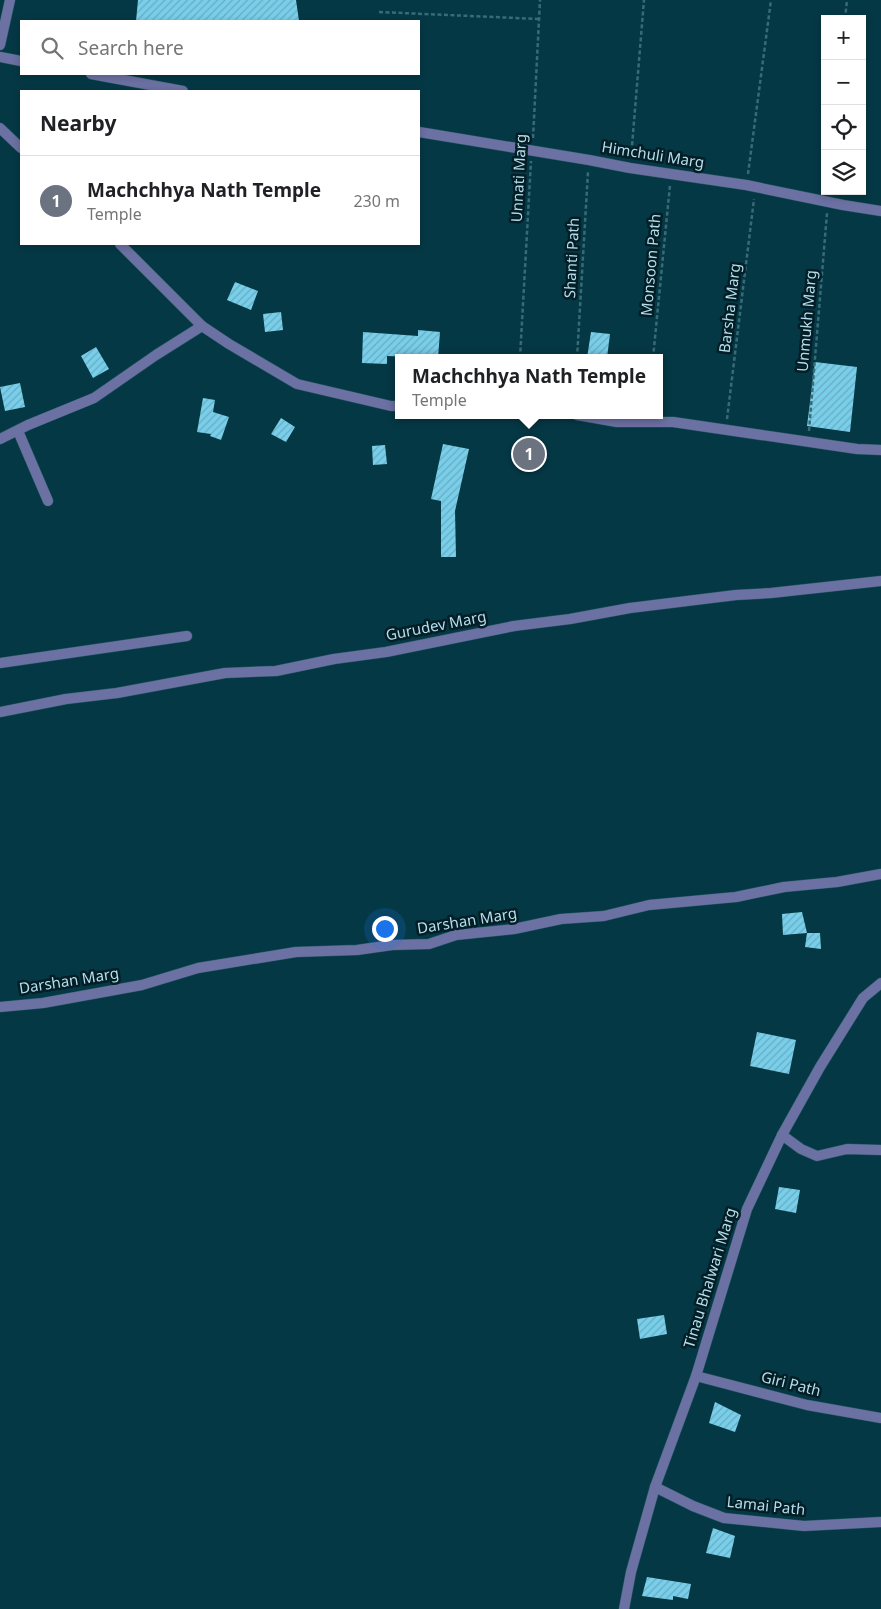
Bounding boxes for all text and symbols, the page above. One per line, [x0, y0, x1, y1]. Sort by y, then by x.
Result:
map controls [821, 15, 866, 195]
button: + [821, 15, 866, 60]
search box [20, 20, 420, 75]
icon: search [38, 34, 66, 62]
text: Search here [78, 35, 184, 61]
button: − [821, 60, 866, 105]
button: locate [821, 105, 866, 150]
text: Nearby [40, 109, 116, 137]
street label: Unnati Marg [506, 133, 530, 223]
street label: Himchuli Marg [600, 136, 706, 172]
button: layers [821, 150, 866, 195]
text: Machchhya Nath Temple [87, 177, 321, 203]
text: 1 [51, 190, 61, 212]
text: 230 m [353, 190, 400, 212]
text: Temple [87, 203, 142, 225]
street label: Monsoon Path [636, 213, 664, 317]
street label: Shanti Path [559, 217, 583, 299]
street label: Barsha Marg [714, 262, 744, 354]
street label: Unmukh Marg [792, 269, 820, 373]
popup [395, 354, 663, 419]
text: Machchhya Nath Temple [412, 363, 646, 389]
text: Temple [412, 389, 467, 411]
pin: 1 [513, 435, 545, 473]
street label: Gurudev Marg [384, 605, 488, 645]
street label: Darshan Marg [415, 902, 518, 938]
your location [372, 916, 398, 942]
street label: Darshan Marg [17, 962, 120, 998]
street label: Tinau Bhalwari Marg [678, 1205, 740, 1350]
street label: Giri Path [759, 1366, 823, 1400]
street label: Lamai Path [726, 1491, 806, 1519]

